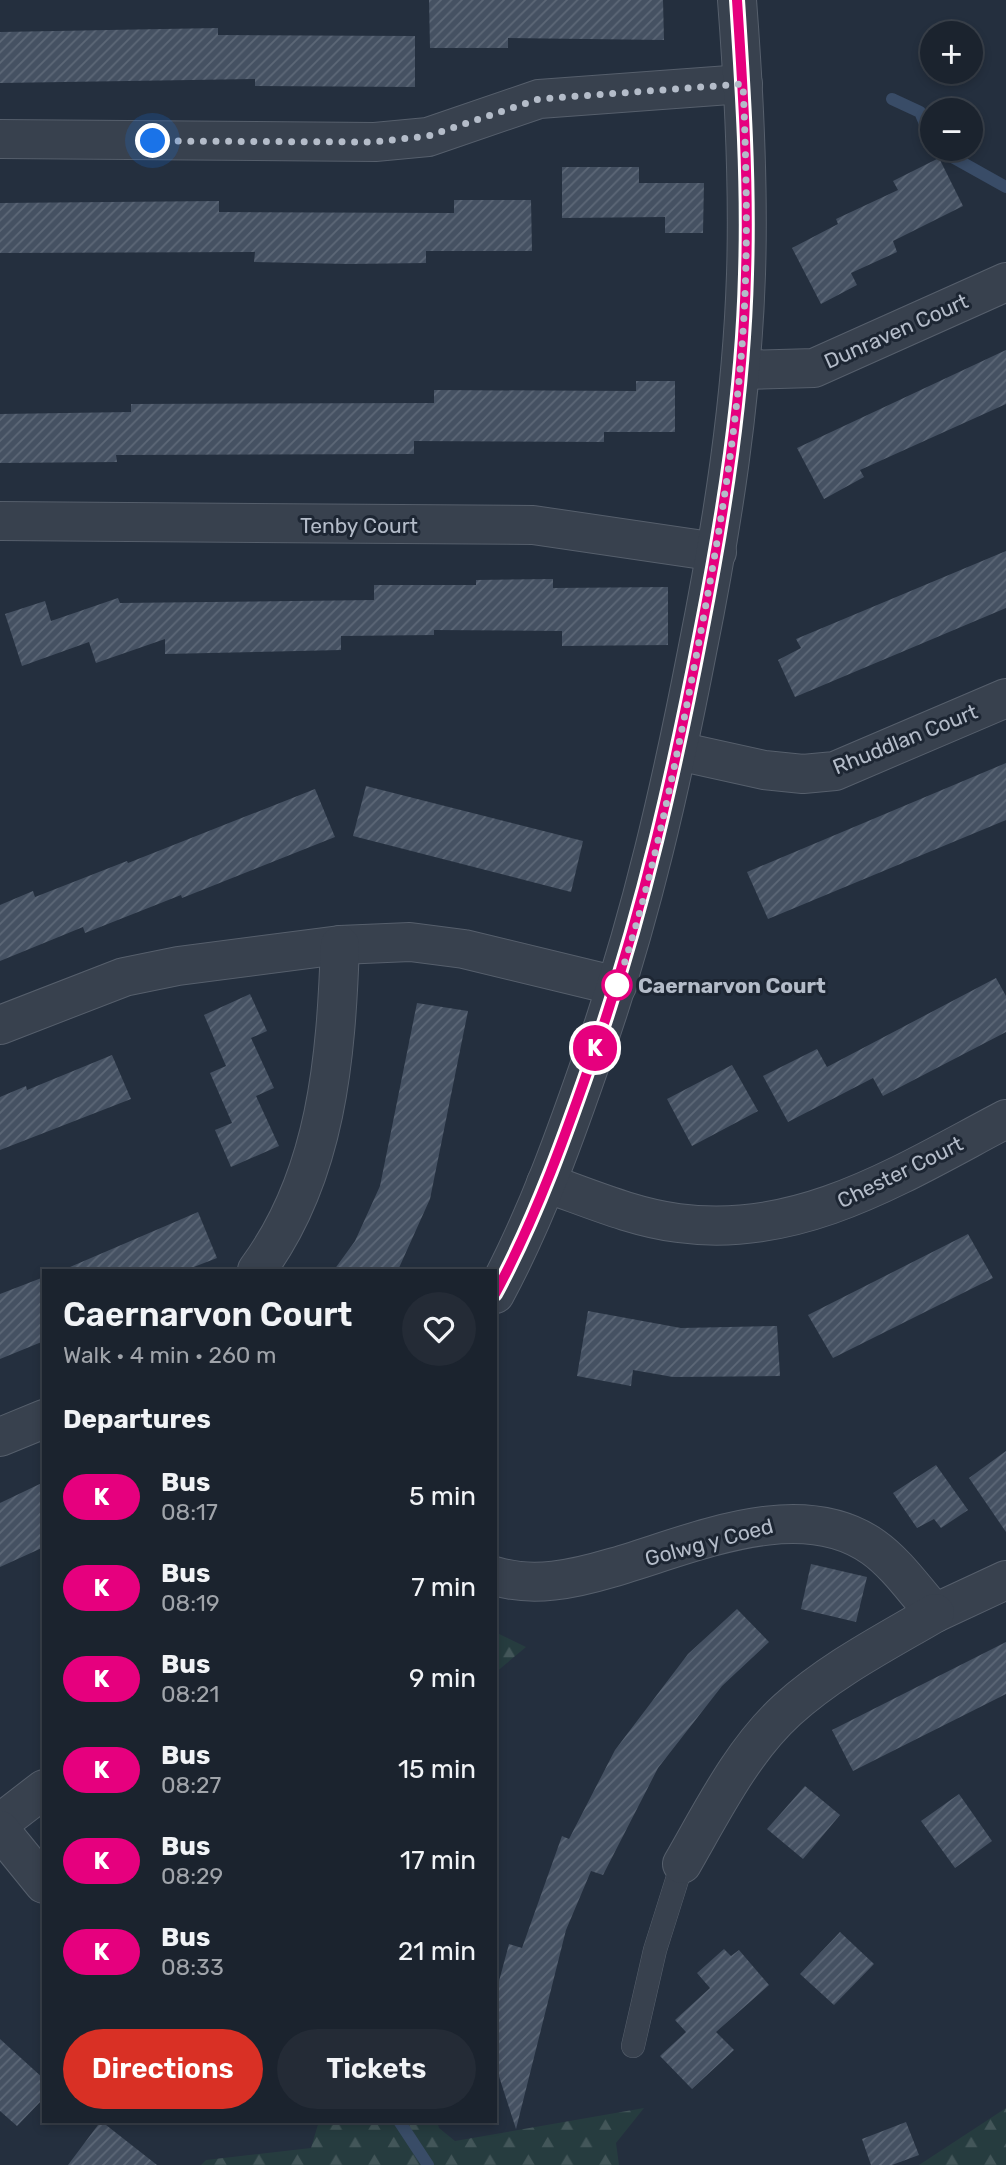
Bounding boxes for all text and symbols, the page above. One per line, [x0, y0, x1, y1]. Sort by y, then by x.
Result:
map controls [920, 21, 983, 161]
button: + [920, 21, 983, 84]
button: − [920, 98, 983, 161]
your location [135, 123, 170, 158]
street label: Dunraven Court [820, 288, 972, 374]
street label: Tenby Court [300, 513, 418, 538]
street label: Rhuddlan Court [829, 699, 981, 779]
marker: Caernarvon Court [602, 970, 632, 1000]
place label: Caernarvon Court [638, 973, 826, 998]
line badge: K [572, 1025, 618, 1071]
text: K [587, 1034, 603, 1062]
street label: Chester Court [833, 1131, 967, 1213]
button: heart [402, 1292, 476, 1366]
text: Caernarvon Court [63, 1295, 352, 1334]
text: Walk · 4 min · 260 m [63, 1341, 277, 1369]
text: Departures [63, 1404, 211, 1435]
text: Bus [161, 1467, 210, 1498]
text: 5 min [409, 1481, 476, 1512]
text: K [94, 1483, 109, 1511]
text: 08:17 [161, 1498, 218, 1526]
street label: Golwg y Coed [642, 1513, 776, 1571]
text: Bus [161, 1558, 210, 1589]
text: 7 min [411, 1572, 476, 1603]
text: K [94, 1574, 109, 1602]
text: 08:19 [161, 1589, 220, 1617]
text: Bus [161, 1649, 210, 1680]
text: 9 min [409, 1663, 476, 1694]
text: K [94, 1665, 109, 1693]
text: 08:21 [161, 1680, 219, 1708]
text: Bus [161, 1740, 210, 1771]
text: 15 min [398, 1754, 476, 1785]
text: K [94, 1756, 109, 1784]
text: 08:27 [161, 1771, 221, 1799]
text: Bus [161, 1831, 210, 1862]
text: 17 min [400, 1845, 476, 1876]
text: K [94, 1847, 109, 1875]
text: 08:29 [161, 1862, 223, 1890]
text: Bus [161, 1922, 210, 1953]
text: 21 min [398, 1936, 476, 1967]
text: K [94, 1938, 109, 1966]
text: 08:33 [161, 1953, 224, 1981]
button: Directions [63, 2029, 263, 2109]
button: Tickets [277, 2029, 476, 2109]

